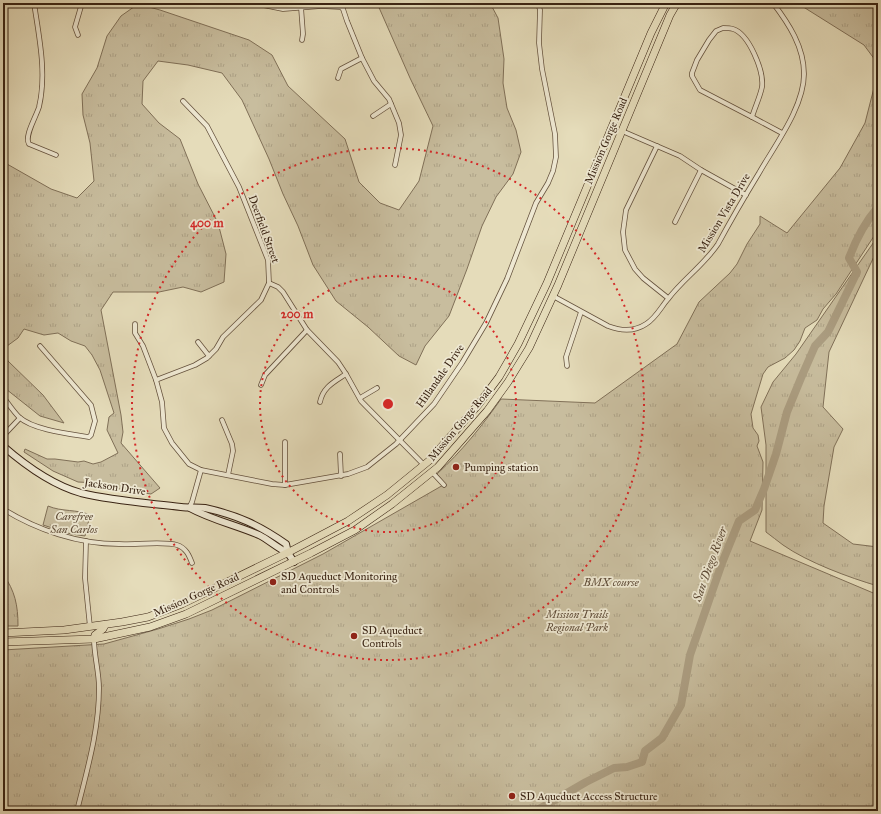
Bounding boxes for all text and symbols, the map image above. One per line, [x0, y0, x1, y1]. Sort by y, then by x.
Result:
street label: Mission Gorge Road [582, 95, 630, 186]
street label: Mission Vista Drive [695, 171, 753, 255]
street label: Deerfield Street [246, 193, 282, 265]
text: 400 m [190, 216, 225, 231]
text: 200 m [281, 307, 314, 321]
street label: Hillandale Drive [413, 341, 467, 410]
street label: Mission Gorge Road [425, 384, 495, 464]
centre of rings [381, 397, 395, 411]
place label: Pumping station [464, 461, 538, 474]
marker: Pumping station [451, 462, 461, 472]
street label: Jackson Drive [82, 476, 147, 499]
park label: Carefree San Carlos [50, 510, 98, 536]
water label: San Diego River [690, 524, 730, 604]
street label: Mission Gorge Road [151, 570, 241, 620]
place label: SD Aqueduct Monitoring and Controls [281, 570, 398, 596]
park label: BMX course [582, 576, 639, 589]
marker: SD Aqueduct Monitoring and Controls [268, 577, 278, 587]
park label: Mission Trails Regional Park [545, 608, 609, 634]
place label: SD Aqueduct Controls [362, 624, 422, 650]
marker: SD Aqueduct Controls [349, 631, 359, 641]
place label: SD Aqueduct Access Structure [520, 790, 658, 804]
marker: SD Aqueduct Access Structure [507, 791, 517, 801]

